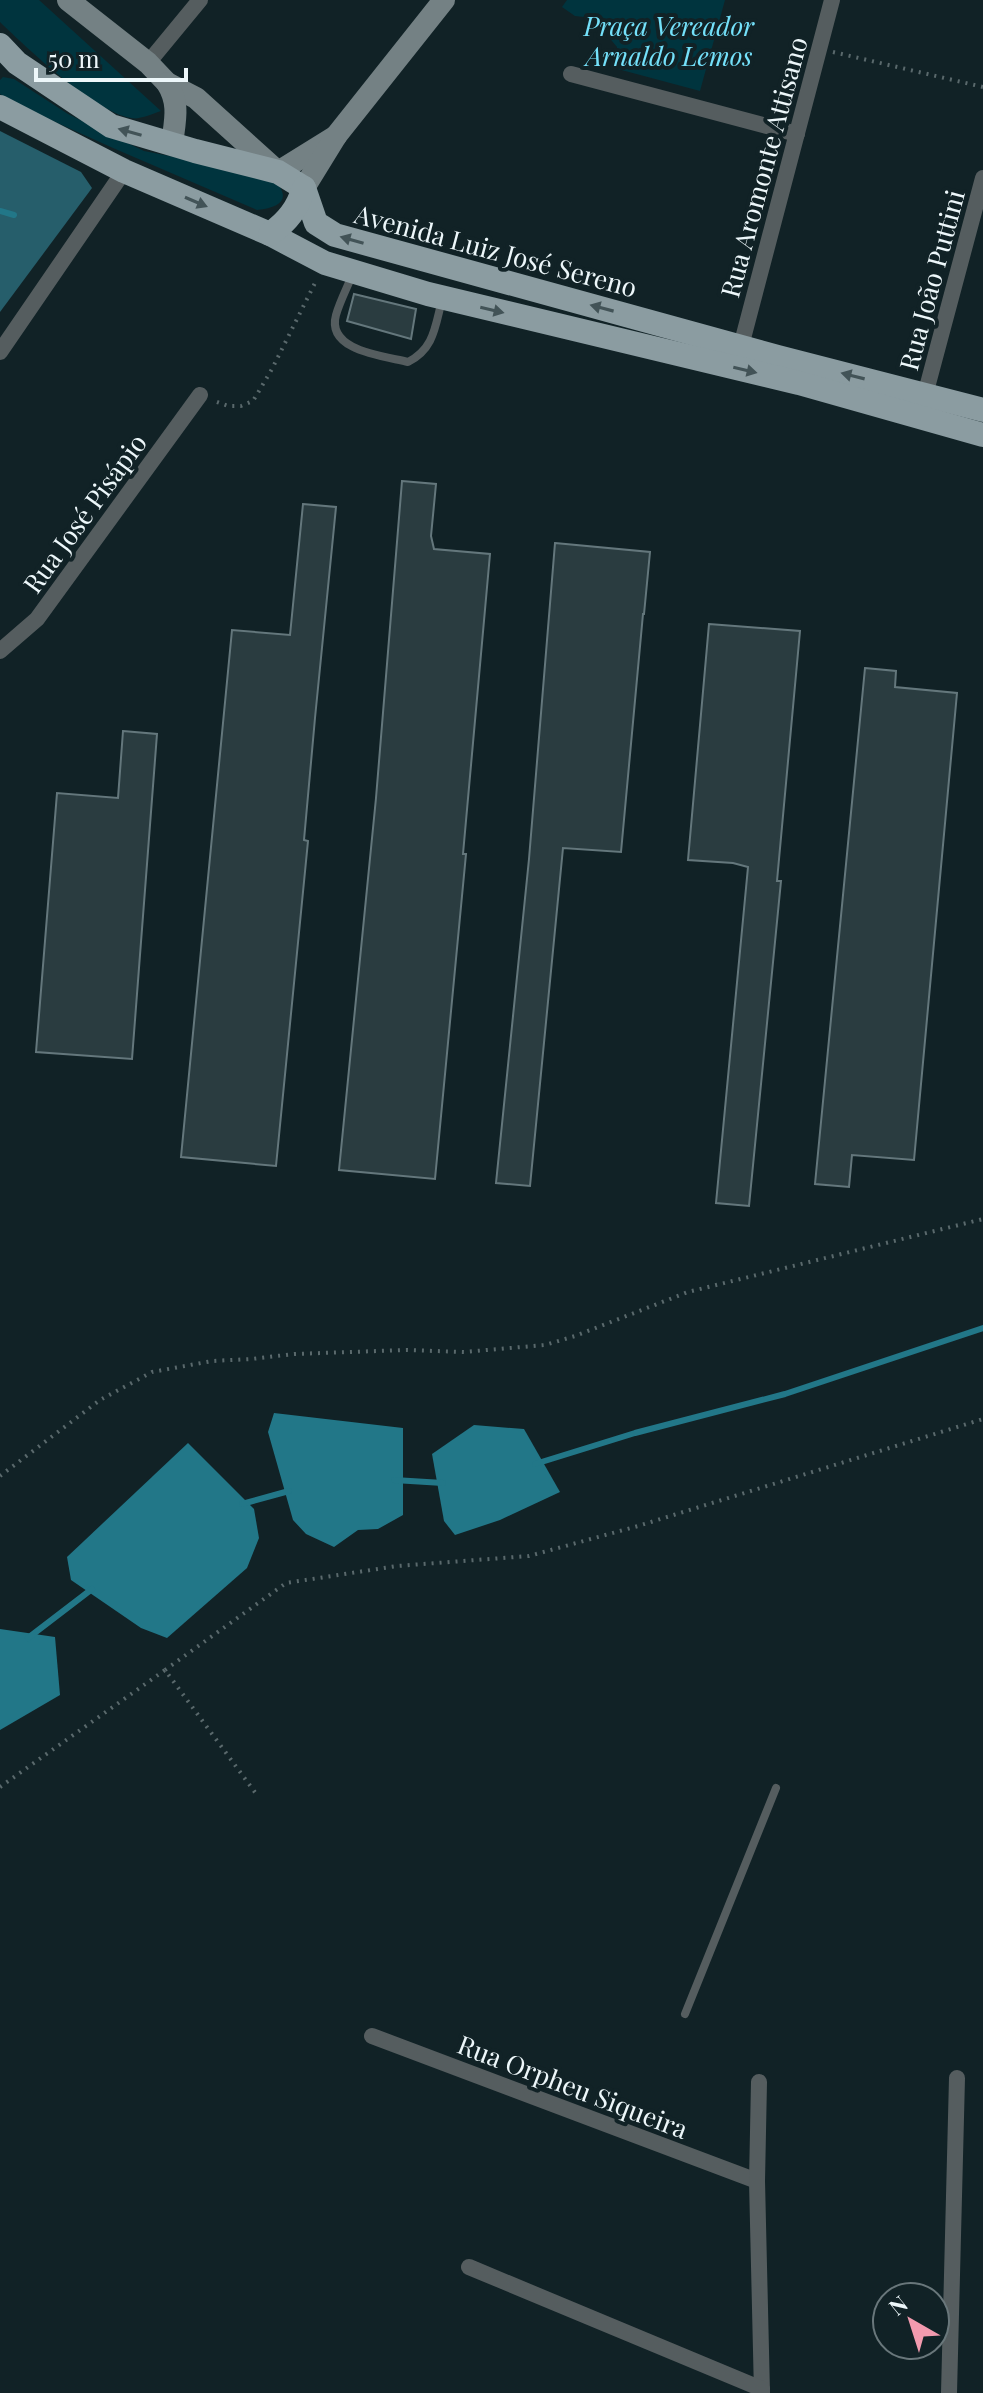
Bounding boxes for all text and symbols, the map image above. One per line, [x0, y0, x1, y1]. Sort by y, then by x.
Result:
park label: Praça Vereador Arnaldo Lemos [583, 8, 755, 73]
scale bar [36, 32, 186, 82]
street label: Rua Aromonte Attisano [711, 33, 815, 301]
text: 50 m [48, 42, 100, 74]
one-way arrow [118, 125, 142, 138]
street label: Rua João Puttini [890, 186, 972, 374]
one-way arrow [184, 195, 208, 209]
street label: Avenida Luiz José Sereno [350, 195, 641, 305]
one-way arrow [339, 233, 363, 246]
one-way arrow [590, 302, 615, 314]
one-way arrow [479, 304, 504, 316]
one-way arrow [732, 365, 757, 377]
one-way arrow [841, 370, 866, 382]
street label: Rua José Pisápio [14, 426, 154, 600]
street label: Rua Orpheu Siqueira [453, 2026, 693, 2146]
north arrow [871, 2281, 951, 2361]
text: N [882, 2288, 913, 2321]

